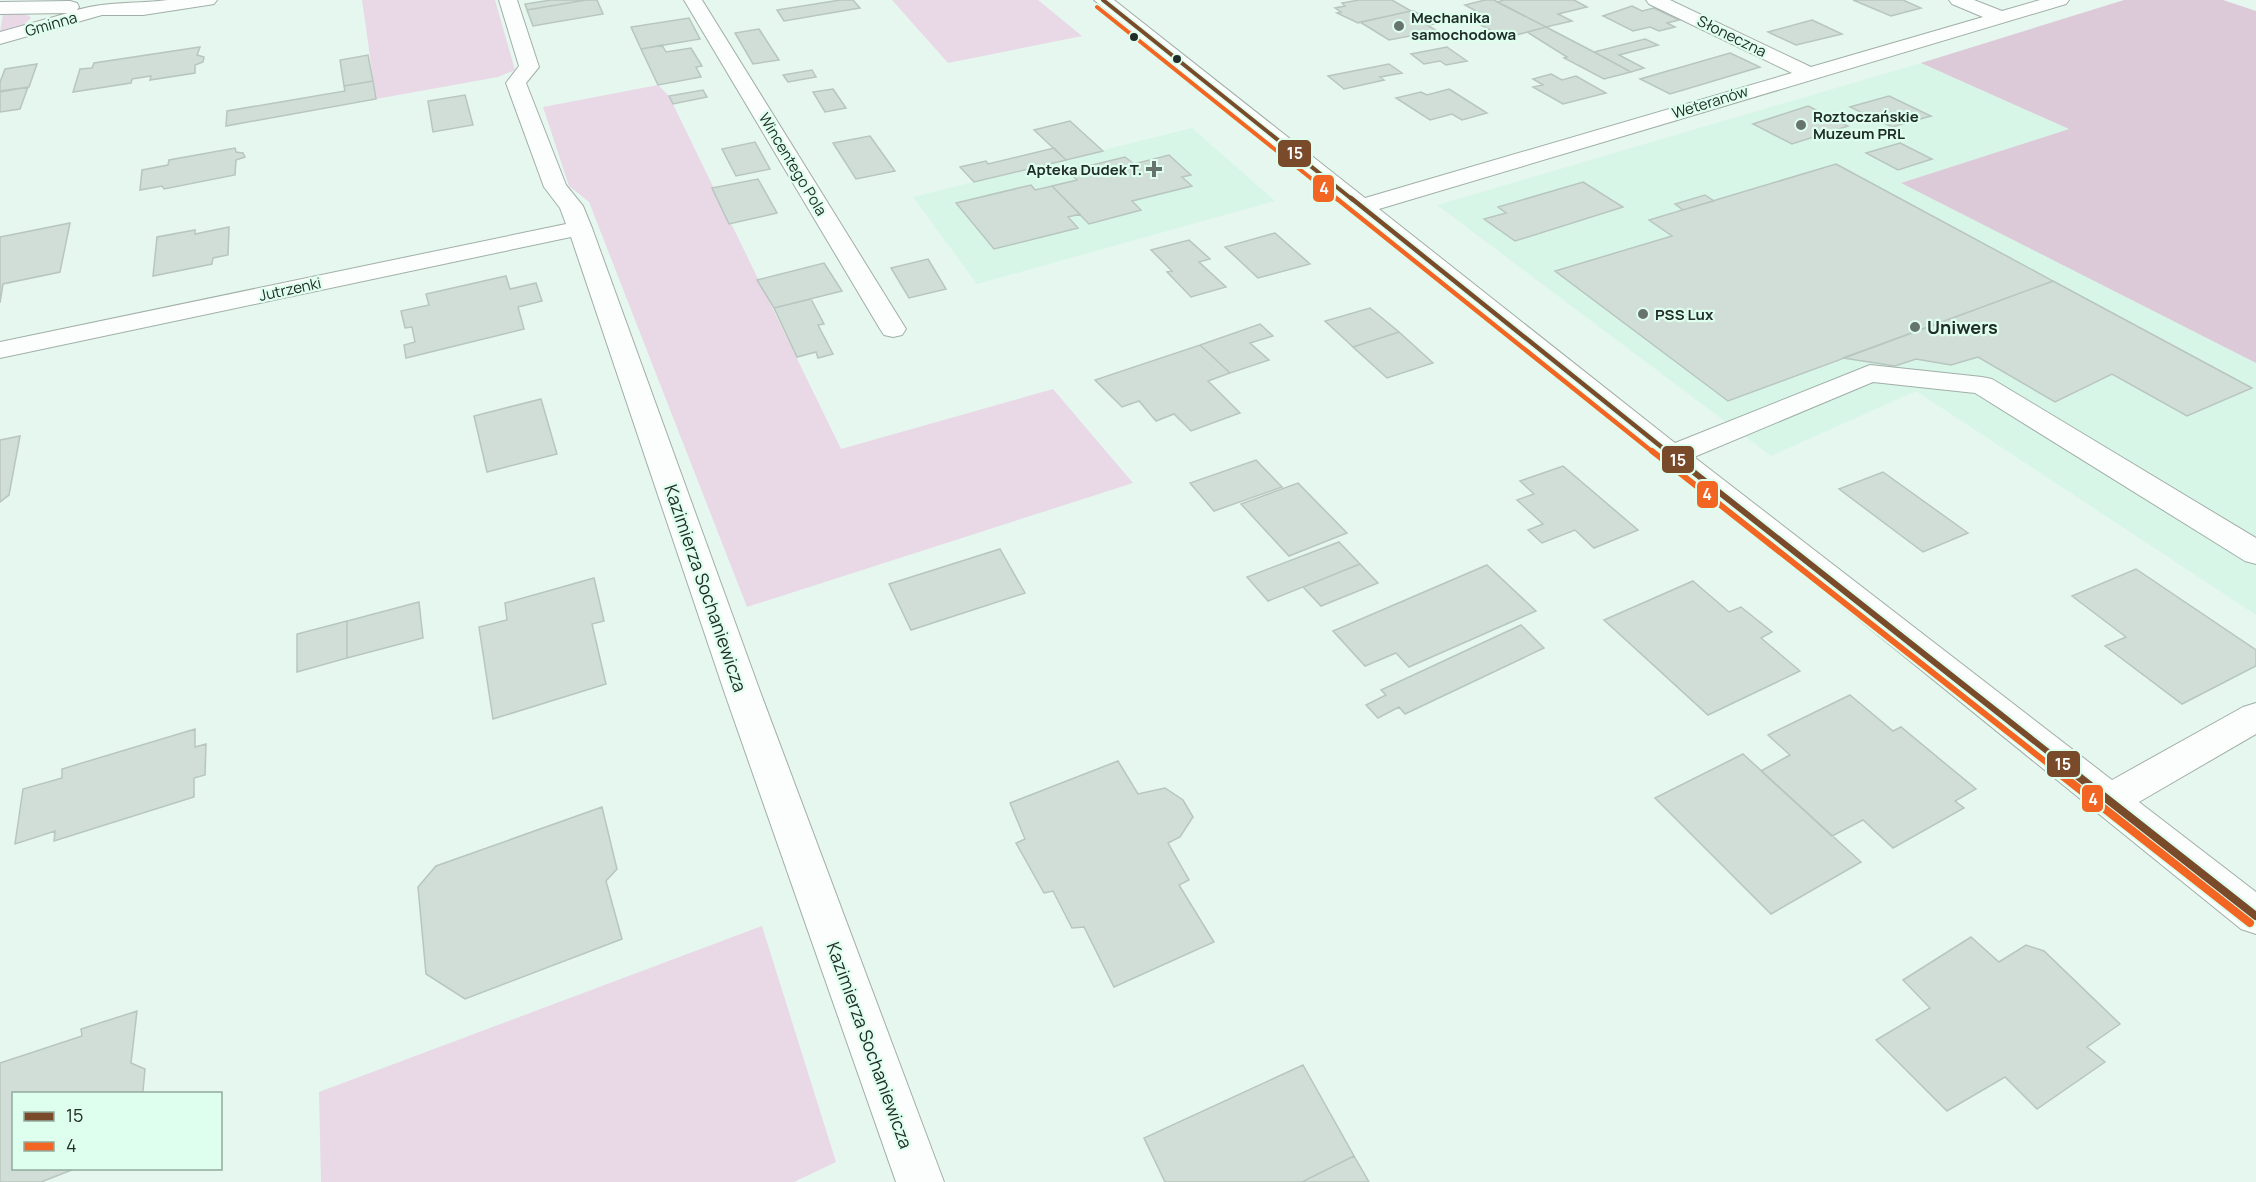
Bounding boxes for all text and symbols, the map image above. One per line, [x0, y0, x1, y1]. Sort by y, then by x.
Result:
street label: Gminna [23, 7, 79, 41]
place label: Mechanika samochodowa [1411, 7, 1516, 45]
street label: Słoneczna [1694, 10, 1770, 62]
marker: Mechanika samochodowa [1392, 19, 1406, 33]
unlabelled marker [1128, 31, 1140, 43]
unlabelled marker [1171, 53, 1183, 65]
street label: Weteranów [1669, 80, 1751, 124]
place label: Roztoczańskie Muzeum PRL [1813, 106, 1919, 144]
street label: Wincentego Pola [754, 109, 832, 219]
marker: Roztoczańskie Muzeum PRL [1794, 118, 1808, 132]
line badge: 15 [1277, 139, 1312, 168]
text: 15 [1287, 142, 1303, 164]
place label: Apteka Dudek T. [1026, 159, 1142, 180]
marker: Apteka Dudek T. [1147, 162, 1161, 176]
line badge: 4 [1312, 174, 1335, 203]
text: 4 [1319, 177, 1329, 199]
street label: Jutrzenki [257, 272, 323, 306]
place label: PSS Lux [1655, 304, 1714, 325]
marker: PSS Lux [1636, 307, 1650, 321]
place label: Uniwers [1927, 315, 1998, 339]
marker: Uniwers [1908, 320, 1922, 334]
line badge: 15 [1661, 445, 1695, 474]
text: 15 [1670, 449, 1686, 471]
line badge: 4 [1696, 480, 1719, 509]
street label: Kazimierza Sochaniewicza [659, 481, 753, 695]
text: 4 [1702, 483, 1712, 505]
line badge: 15 [2046, 750, 2081, 778]
text: 15 [2055, 753, 2071, 775]
line badge: 4 [2081, 784, 2104, 813]
text: 4 [2088, 788, 2098, 810]
street label: Kazimierza Sochaniewicza [821, 939, 919, 1151]
legend [12, 1092, 222, 1170]
text: 15 [66, 1103, 83, 1127]
text: 4 [66, 1133, 77, 1157]

